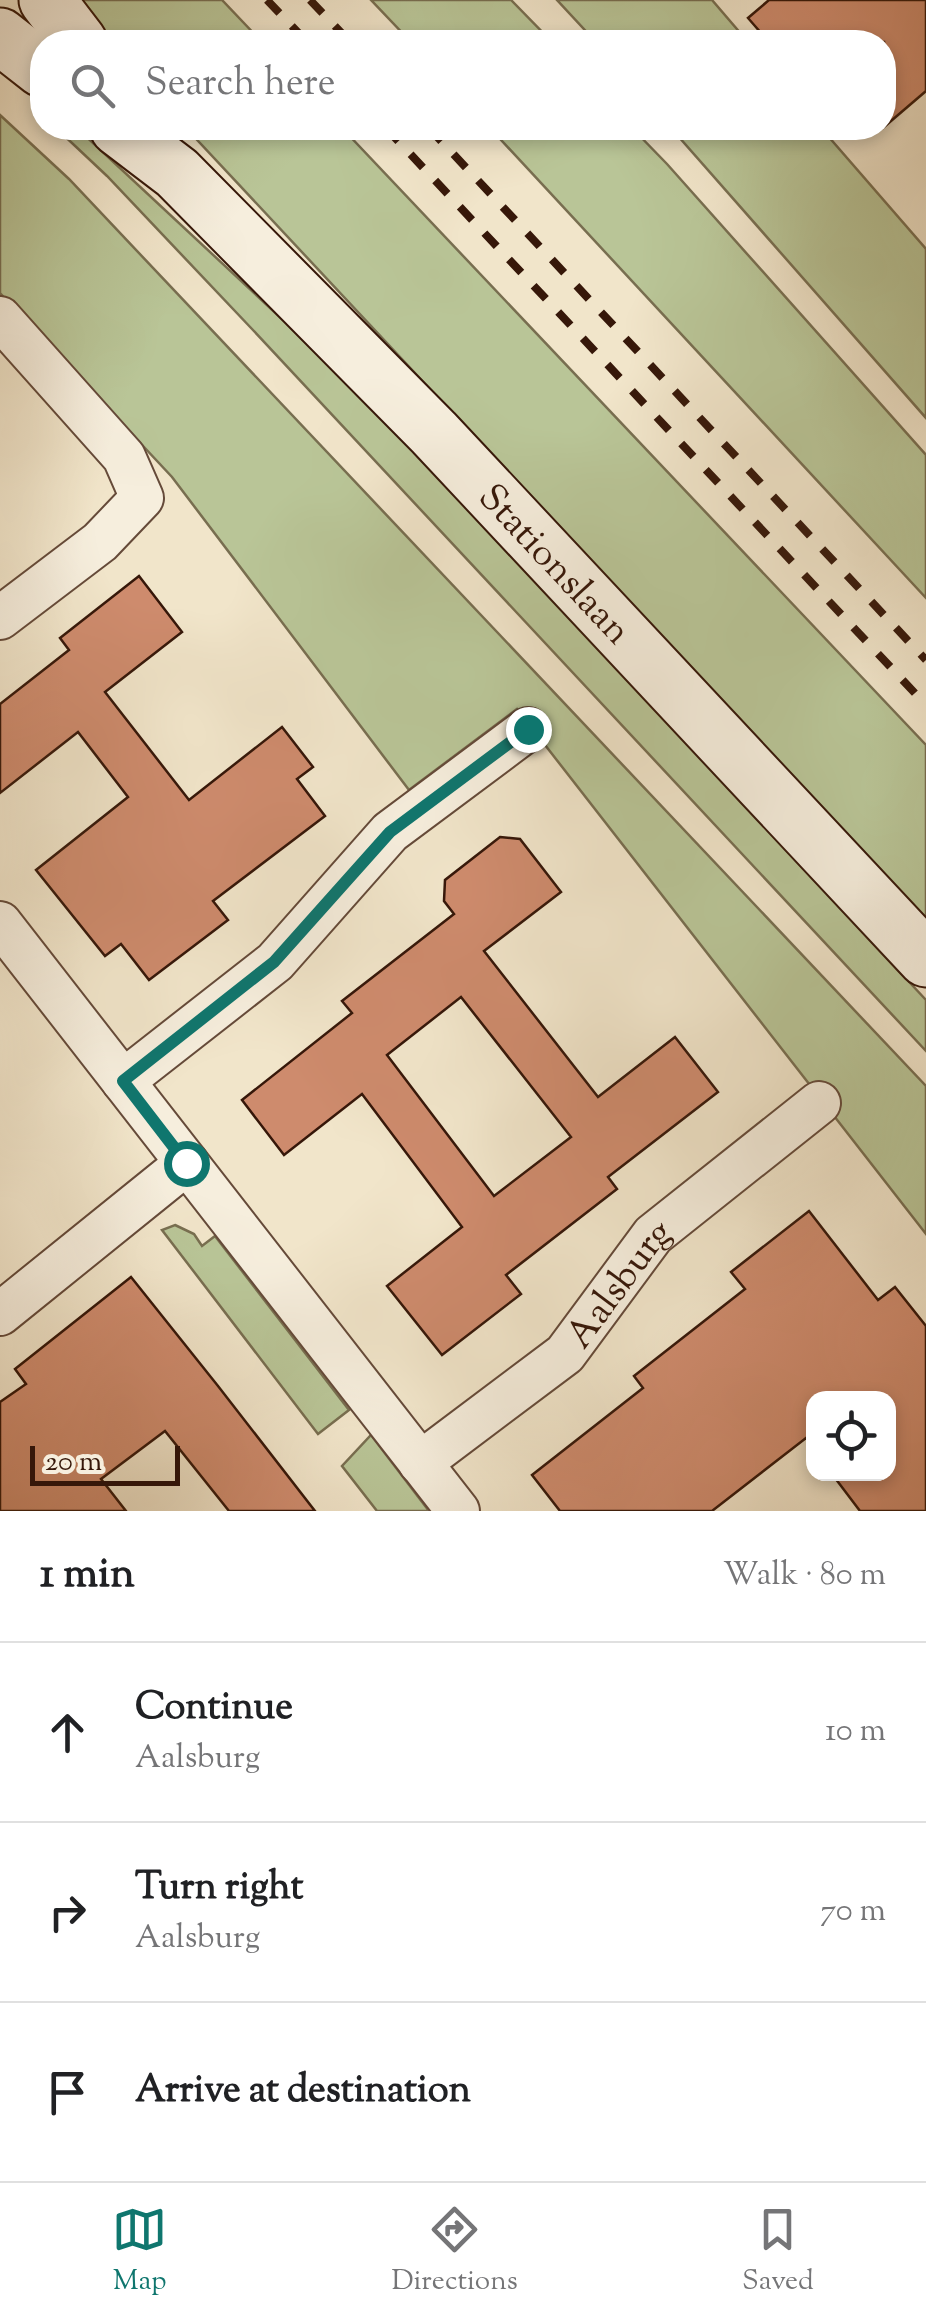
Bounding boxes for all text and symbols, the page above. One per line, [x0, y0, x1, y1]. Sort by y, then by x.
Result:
search box [30, 30, 896, 140]
icon: search [65, 58, 120, 113]
text: Search here [145, 58, 336, 112]
street label: Stationslaan [464, 473, 642, 658]
route end [506, 707, 552, 753]
route start [164, 1141, 210, 1187]
street label: Aalsburg [555, 1208, 684, 1361]
map controls [806, 1391, 896, 1481]
button: locate [806, 1391, 896, 1481]
scale bar [30, 1441, 180, 1486]
text: 20 m [45, 1443, 102, 1483]
text: 1 min [40, 1546, 135, 1606]
text: Walk · 80 m [723, 1553, 886, 1599]
text: Continue [135, 1682, 293, 1736]
icon: ahead [40, 1705, 95, 1760]
text: 10 m [825, 1709, 886, 1755]
text: Aalsburg [135, 1736, 260, 1782]
text: Turn right [135, 1862, 303, 1916]
icon: right [40, 1885, 95, 1940]
text: 70 m [820, 1889, 886, 1935]
text: Aalsburg [135, 1916, 260, 1962]
icon: arrive [40, 2065, 95, 2120]
text: Arrive at destination [135, 2065, 471, 2119]
tab: Map [112, 2202, 167, 2302]
tab: Directions [391, 2202, 518, 2302]
tab: Saved [742, 2202, 814, 2302]

